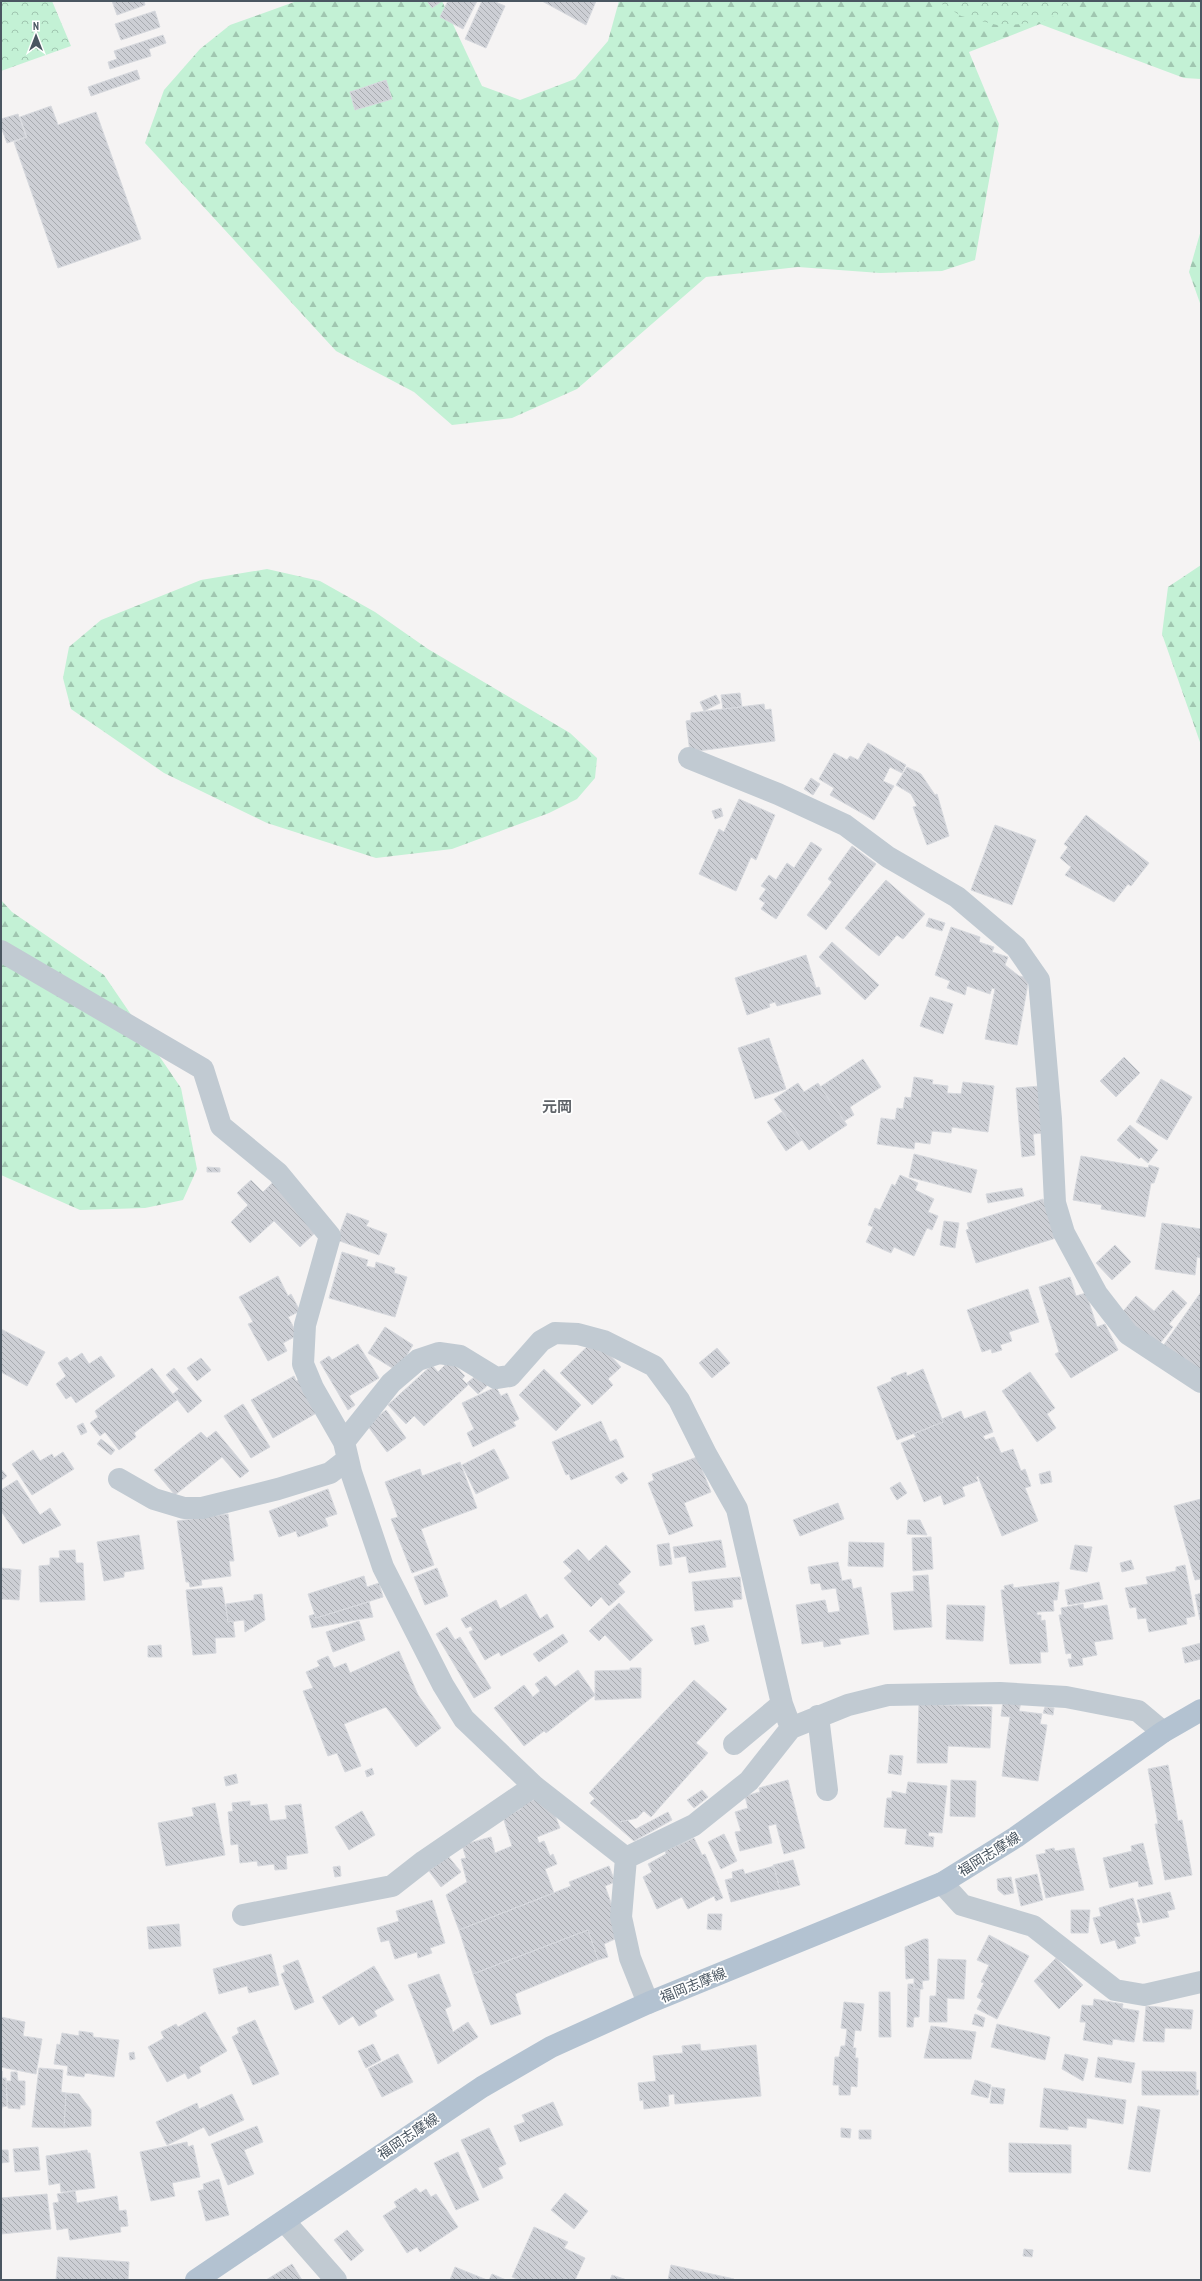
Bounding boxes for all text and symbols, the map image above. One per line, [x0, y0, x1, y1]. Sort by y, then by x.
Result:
north arrow [16, 16, 56, 56]
text: N [33, 19, 39, 33]
district label: 元岡 [542, 1097, 572, 1116]
street label: 福岡志摩線 [955, 1828, 1023, 1880]
street label: 福岡志摩線 [657, 1964, 729, 2006]
street label: 福岡志摩線 [374, 2109, 442, 2163]

